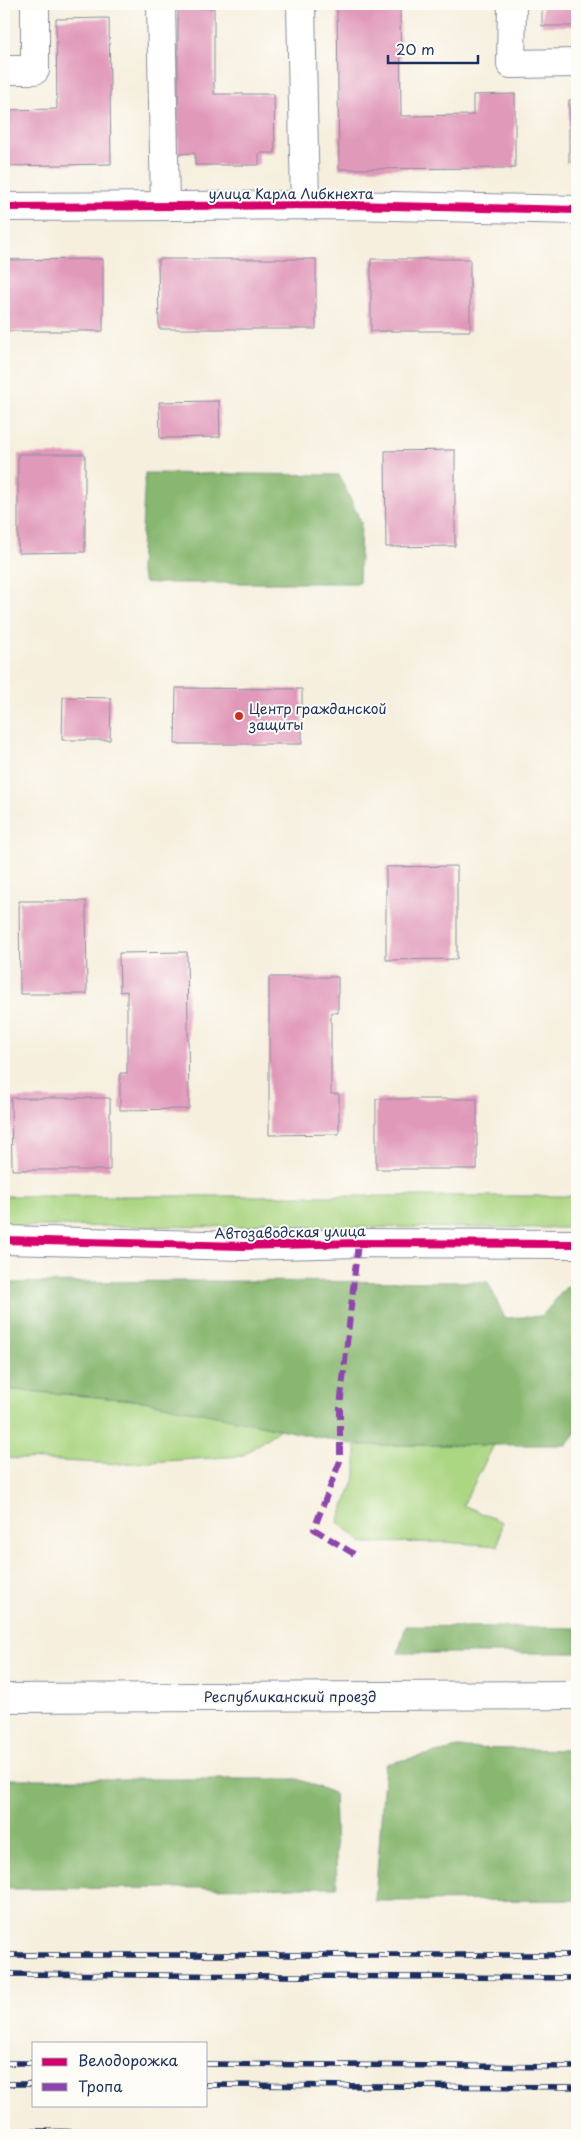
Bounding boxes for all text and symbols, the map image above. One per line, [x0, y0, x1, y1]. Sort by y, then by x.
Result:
scale bar [388, 32, 478, 64]
text: 20 m [396, 37, 435, 60]
street label: улица Карла Либкнехта [209, 183, 374, 204]
place label: Центр гражданской защиты [248, 698, 387, 735]
marker: Центр гражданской защиты [233, 710, 245, 722]
street label: Автозаводская улица [214, 1220, 366, 1244]
street label: Республиканский проезд [204, 1686, 376, 1707]
legend [32, 2042, 208, 2106]
text: Велодорожка [78, 2048, 179, 2071]
text: Тропа [78, 2074, 123, 2097]

